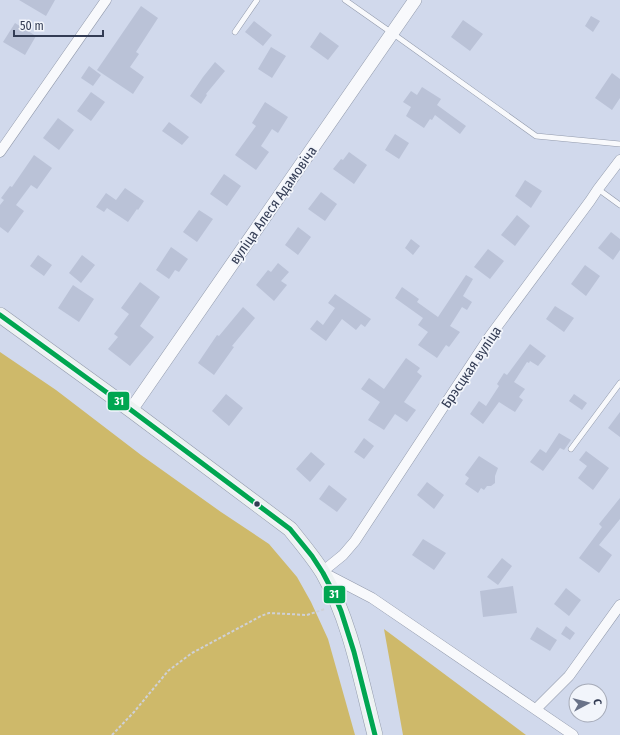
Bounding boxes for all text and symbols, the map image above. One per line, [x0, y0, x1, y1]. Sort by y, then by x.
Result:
scale bar [14, 12, 103, 38]
text: 50 m [20, 19, 44, 33]
street label: вуліца Алеся Адамовіча [226, 143, 321, 268]
street label: Брэсцкая вуліца [438, 323, 505, 412]
line badge: 31 [107, 391, 130, 411]
text: 31 [113, 395, 124, 408]
unlabelled marker [252, 499, 262, 509]
line badge: 31 [323, 585, 346, 604]
text: 31 [328, 588, 339, 601]
north arrow [568, 683, 608, 723]
text: С [591, 698, 604, 706]

